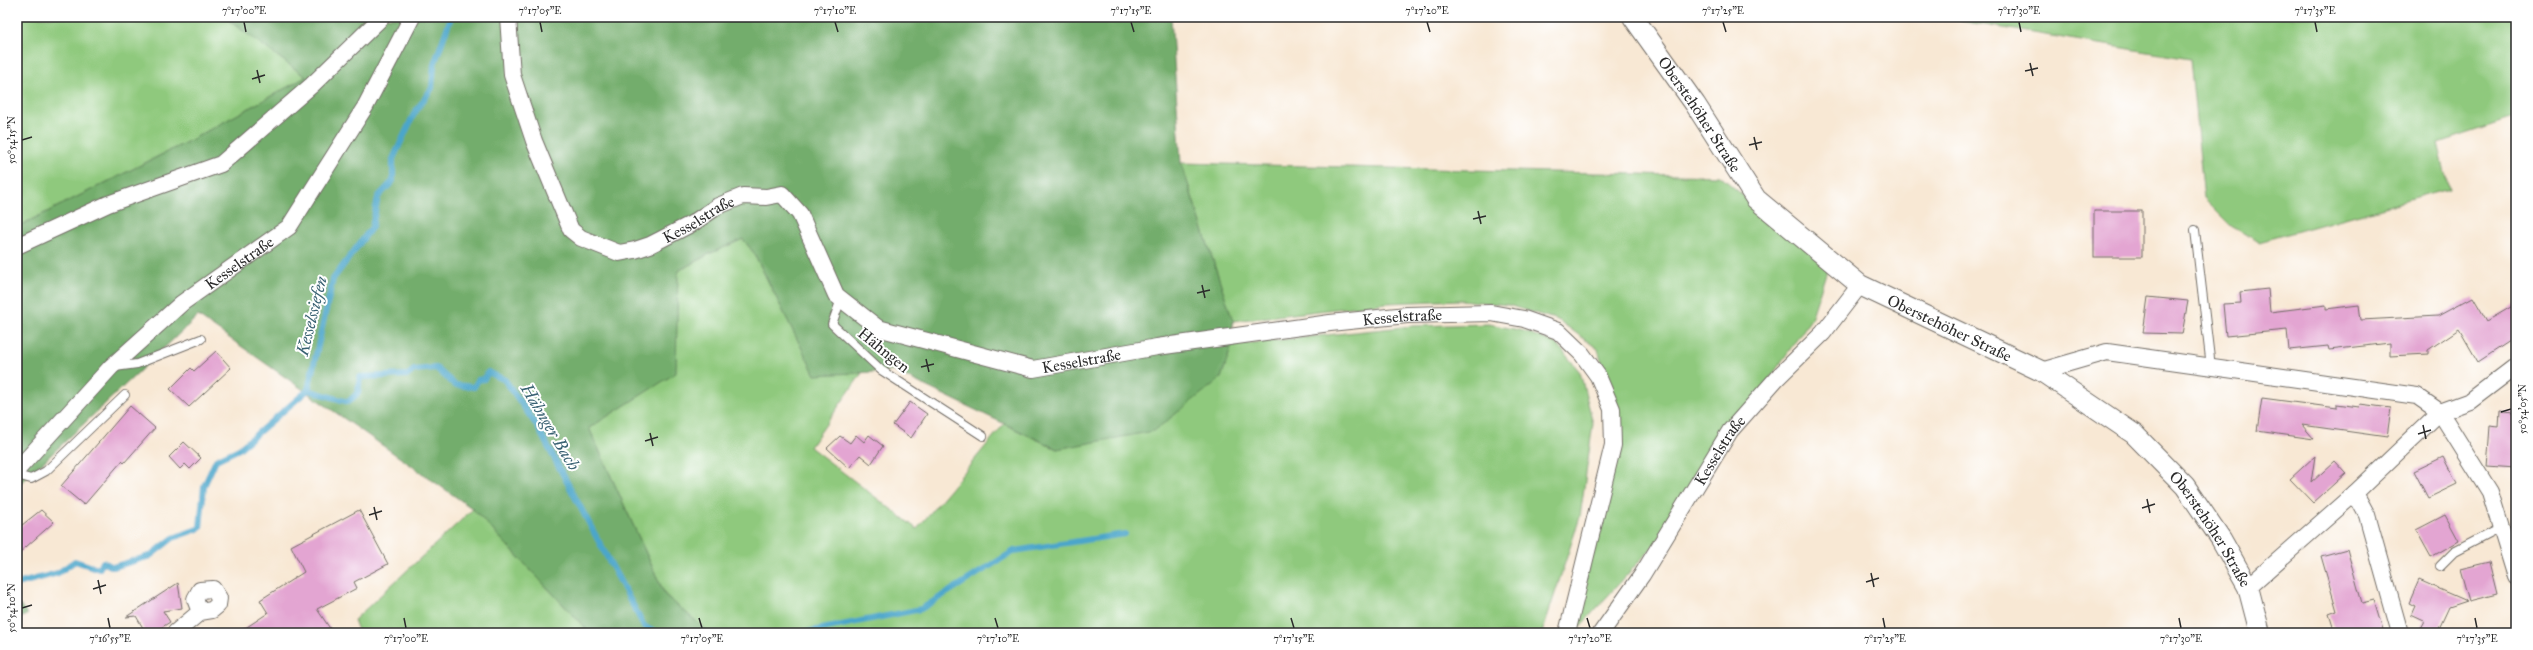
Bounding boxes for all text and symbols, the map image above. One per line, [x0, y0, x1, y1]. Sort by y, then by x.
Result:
text: 7°17'00"E [222, 5, 266, 17]
text: 7°17'05"E [518, 5, 562, 17]
text: 7°17'10"E [814, 5, 856, 17]
text: 7°17'15"E [1110, 5, 1152, 17]
text: 7°17'20"E [1405, 5, 1449, 17]
text: 7°17'25"E [1702, 5, 1744, 17]
text: 7°17'30"E [1998, 5, 2040, 17]
text: 7°17'35"E [2294, 5, 2336, 17]
street label: Oberstehöher Straße [1654, 52, 1746, 176]
text: 50°54'15"N [6, 115, 18, 164]
street label: Kesselstraße [659, 191, 737, 247]
street label: Kesselstraße [201, 231, 277, 293]
water label: Kesselssiefen [292, 274, 332, 359]
street label: Oberstehöher Straße [1885, 290, 2015, 365]
street label: Kesselstraße [1361, 305, 1443, 329]
street label: Hähngen [854, 323, 914, 378]
street label: Kesselstraße [1040, 344, 1123, 377]
water label: Hähnger Bach [515, 379, 584, 474]
text: 50°54'05"N [2517, 383, 2529, 434]
street label: Kesselstraße [1690, 411, 1749, 489]
street label: Oberstehöher Straße [2166, 467, 2256, 590]
text: 50°54'10"N [6, 583, 18, 633]
text: 7°16'55"E [89, 633, 131, 645]
text: 7°17'00"E [384, 633, 428, 645]
text: 7°17'05"E [680, 633, 724, 645]
text: 7°17'10"E [977, 633, 1019, 645]
text: 7°17'15"E [1273, 633, 1315, 645]
text: 7°17'20"E [1568, 633, 1612, 645]
text: 7°17'25"E [1864, 633, 1906, 645]
text: 7°17'30"E [2160, 633, 2202, 645]
text: 7°17'35"E [2456, 633, 2498, 645]

